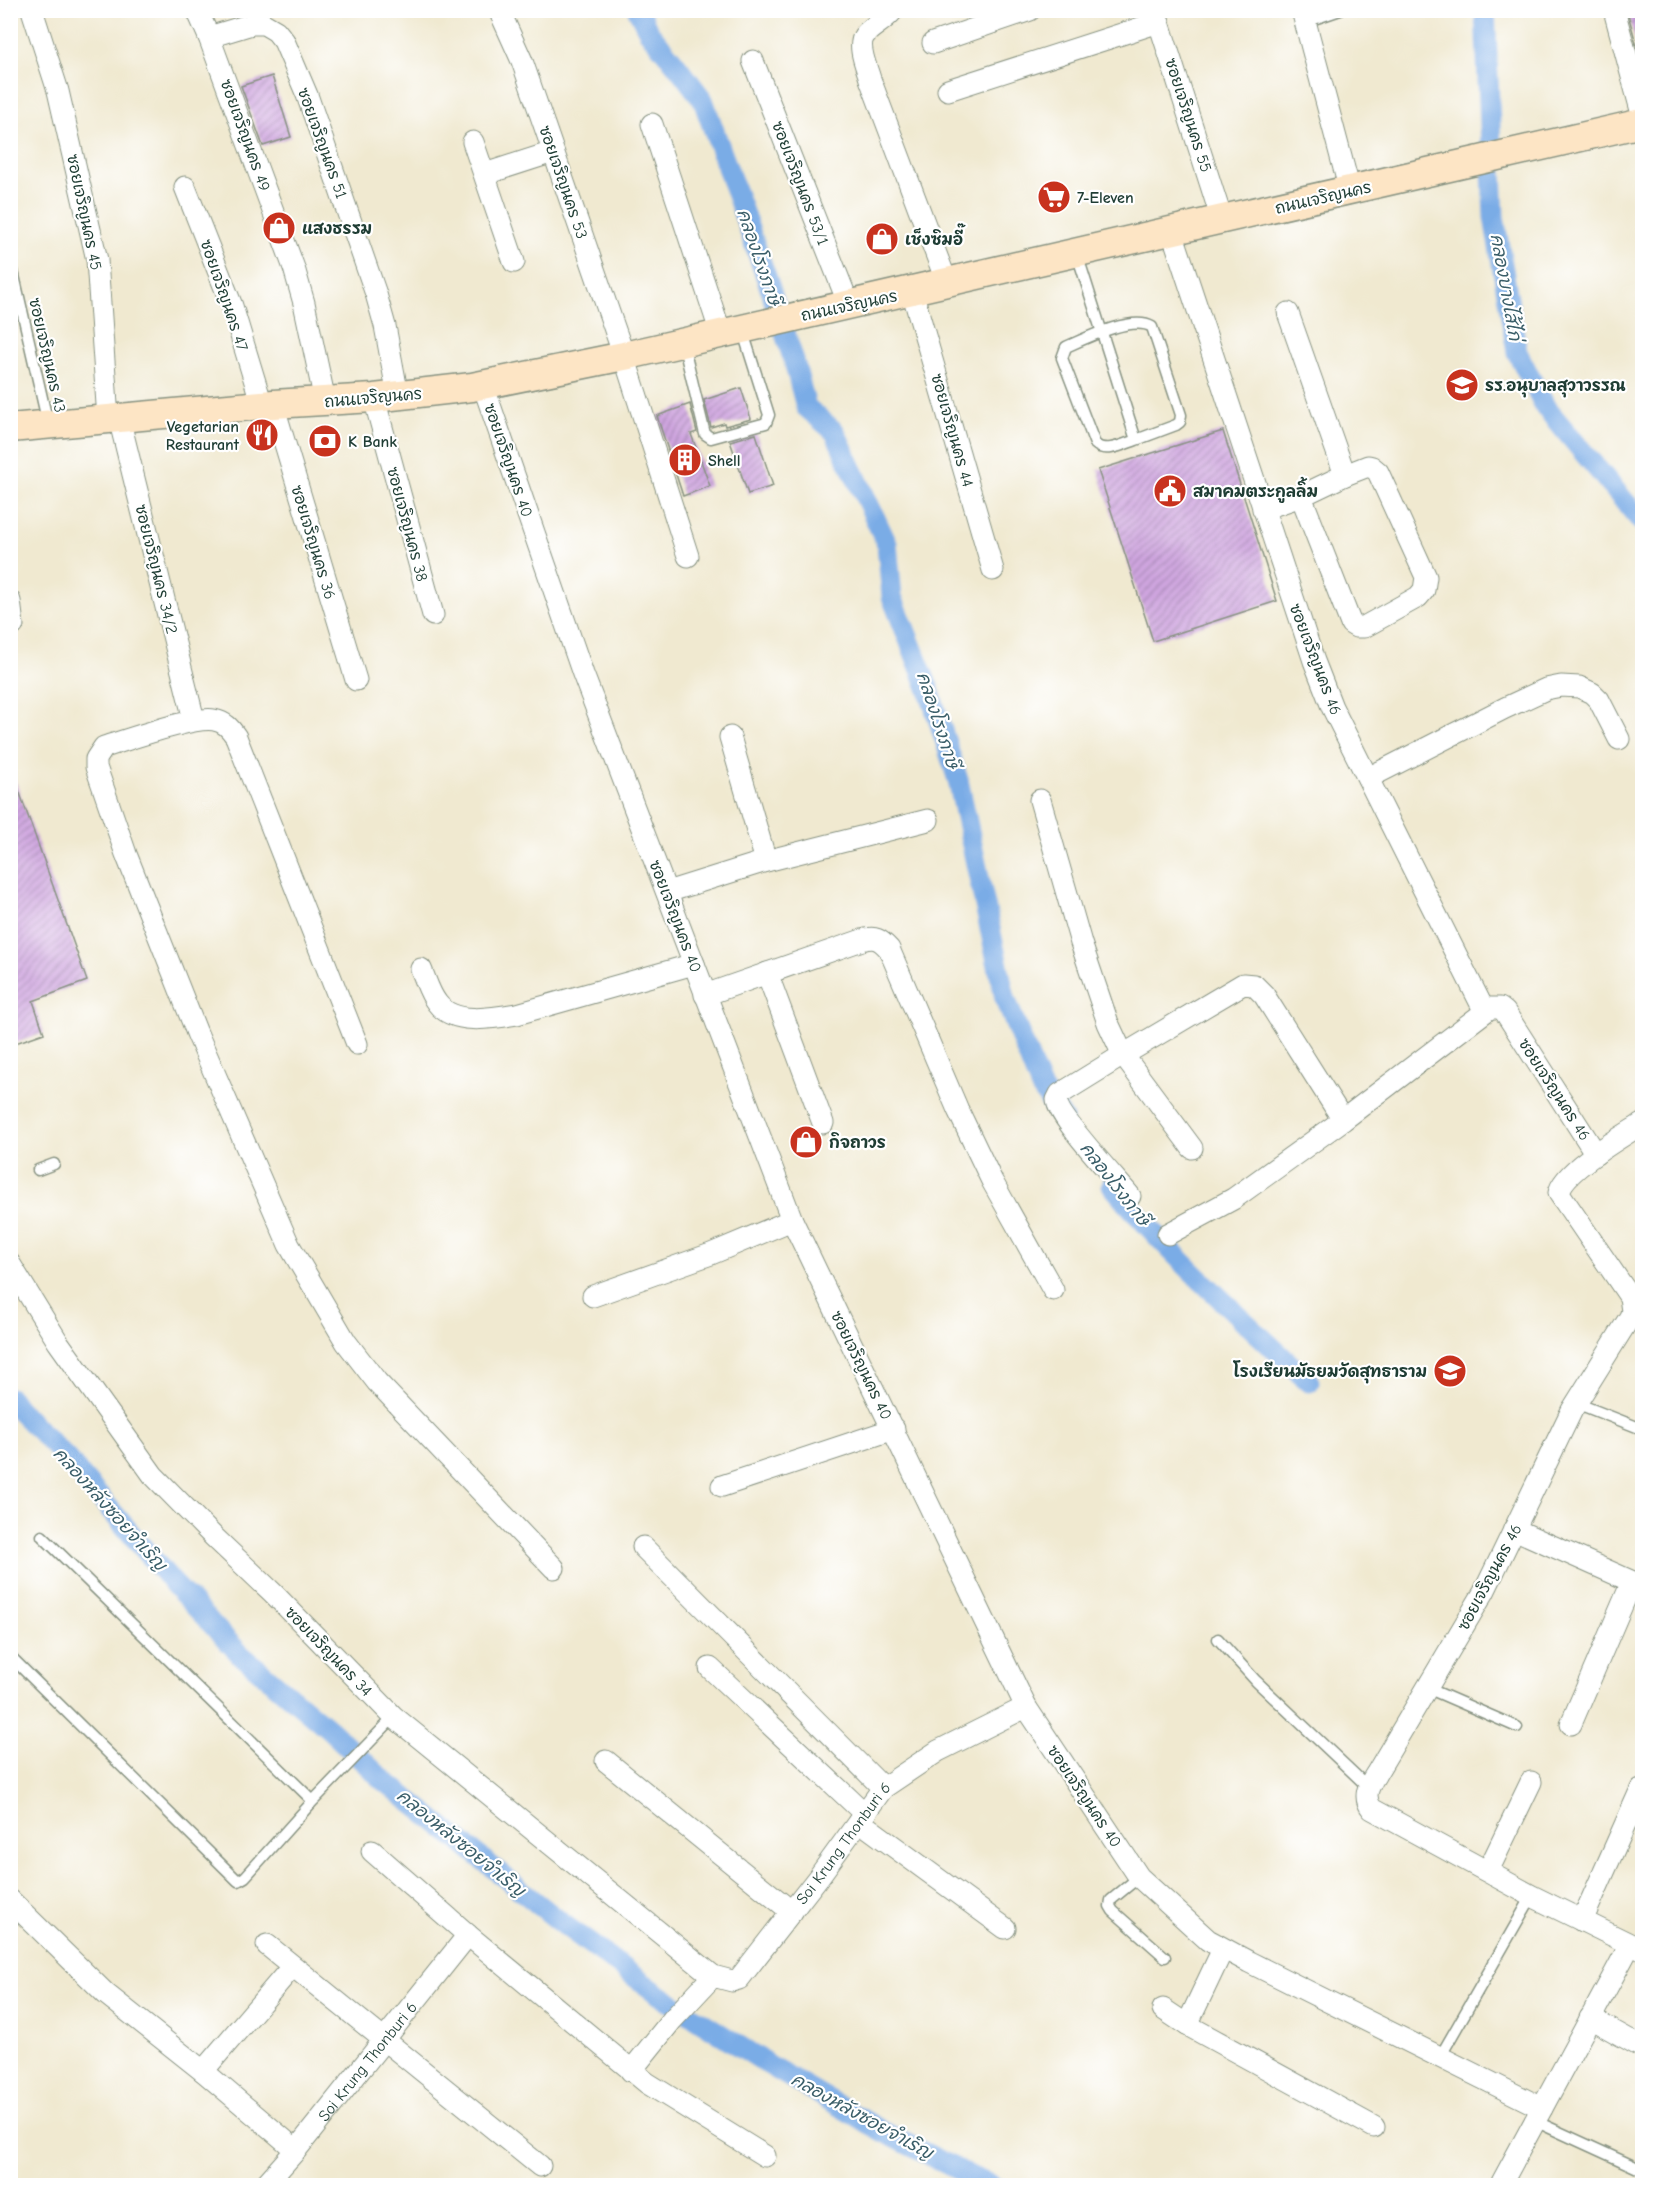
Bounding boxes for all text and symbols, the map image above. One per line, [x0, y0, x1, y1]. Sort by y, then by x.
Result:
street label: ซอยเจริญนคร 55 [1161, 55, 1217, 175]
street label: ซอยเจริญนคร 49 [216, 76, 276, 194]
street label: ซอยเจริญนคร 51 [294, 85, 352, 201]
street label: ซอยเจริญนคร 53/1 [768, 118, 834, 248]
street label: ซอยเจริญนคร 53 [535, 123, 593, 241]
street label: ซอยเจริญนคร 45 [63, 152, 107, 272]
street label: ถนนเจริญนคร [1273, 176, 1373, 218]
supermarket icon: 7-Eleven [1036, 179, 1072, 215]
place label: 7-Eleven [1077, 189, 1134, 207]
water label: คลองโรงภาษี [732, 206, 788, 311]
shop icon: แสงธรรม [261, 210, 297, 246]
place label: แสงธรรม [302, 220, 372, 238]
shop icon: เช็งซิมอี๊ [864, 221, 900, 257]
place label: เช็งซิมอี๊ [905, 223, 966, 249]
water label: คลองบางไส้ไก่ [1486, 232, 1528, 345]
street label: ซอยเจริญนคร 47 [197, 237, 254, 354]
street label: ถนนเจริญนคร [799, 285, 899, 325]
street label: ซอยเจริญนคร 43 [25, 296, 71, 414]
school or university icon: รร.อนุบาลสุวาวรรณ [1444, 367, 1480, 403]
street label: ซอยเจริญนคร 44 [927, 371, 979, 489]
place label: รร.อนุบาลสุวาวรรณ [1485, 377, 1626, 398]
street label: ถนนเจริญนคร [323, 383, 423, 411]
street label: ซอยเจริญนคร 40 [480, 401, 538, 519]
restaurant icon: Vegetarian Restaurant [244, 417, 280, 453]
place label: Vegetarian Restaurant [166, 418, 240, 454]
bank icon: K Bank [307, 423, 343, 459]
place label: K Bank [348, 433, 397, 451]
building icon: Shell [667, 442, 703, 478]
place label: Shell [708, 452, 741, 470]
street label: ซอยเจริญนคร 38 [383, 465, 433, 583]
public building icon: สมาคมตระกูลลิ้ม [1152, 473, 1188, 509]
place label: สมาคมตระกูลลิ้ม [1193, 476, 1318, 503]
street label: ซอยเจริญนคร 36 [287, 483, 341, 601]
street label: ซอยเจริญนคร 34/2 [131, 502, 183, 636]
street label: ซอยเจริญนคร 46 [1286, 600, 1346, 718]
water label: คลองโรงภาษี [912, 669, 966, 774]
street label: ซอยเจริญนคร 40 [645, 857, 707, 975]
street label: ซอยเจริญนคร 46 [1515, 1034, 1595, 1144]
shop icon: กิจถาวร [788, 1124, 824, 1160]
place label: กิจถาวร [829, 1132, 886, 1152]
water label: คลองโรงภาษี [1076, 1137, 1158, 1233]
street label: ซอยเจริญนคร 40 [827, 1307, 897, 1423]
school or university icon: โรงเรียนมัธยมวัดสุทธาราม [1432, 1353, 1468, 1389]
place label: โรงเรียนมัธยมวัดสุทธาราม [1232, 1360, 1427, 1384]
water label: คลองหลังซอยจำเริญ [49, 1443, 172, 1577]
street label: ซอยเจริญนคร 46 [1453, 1520, 1525, 1634]
street label: ซอยเจริญนคร 34 [281, 1602, 377, 1700]
street label: ซอยเจริญนคร 40 [1043, 1741, 1127, 1851]
street label: Soi Krung Thonburi 6 [793, 1778, 894, 1908]
water label: คลองหลังซอยจำเริญ [393, 1785, 531, 1903]
street label: Soi Krung Thonburi 6 [315, 1998, 421, 2125]
water label: คลองหลังซอยจำเริญ [787, 2068, 938, 2165]

